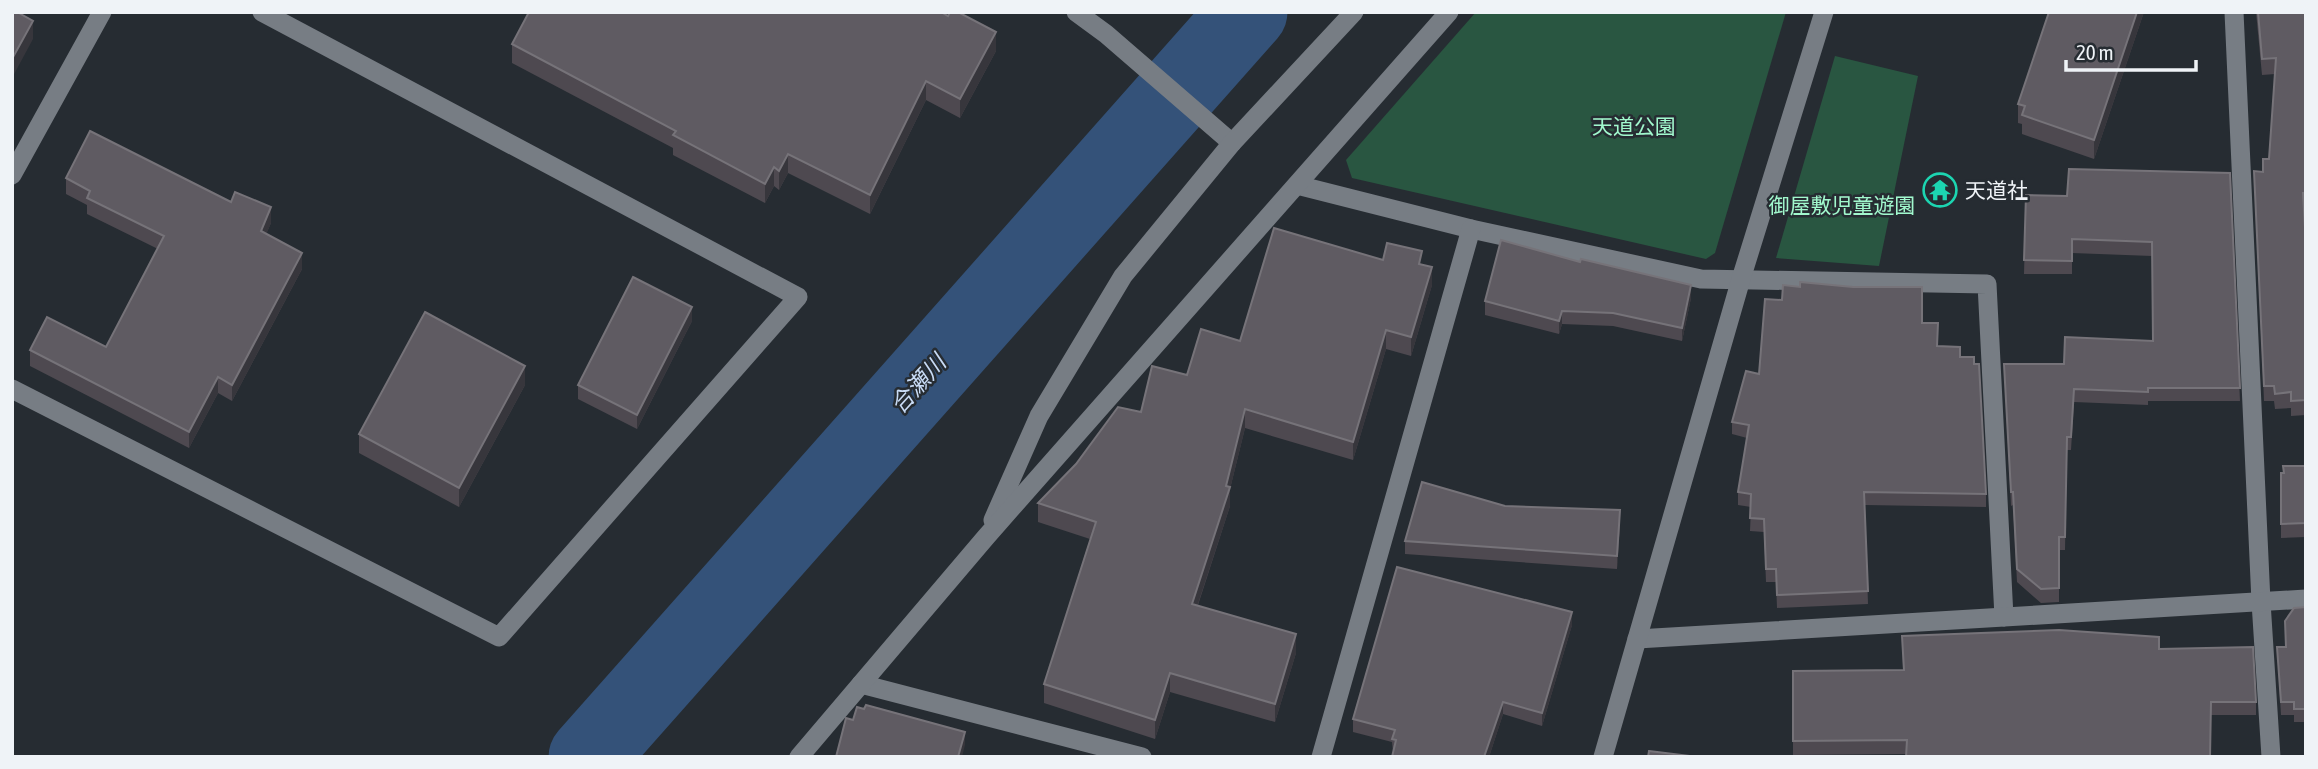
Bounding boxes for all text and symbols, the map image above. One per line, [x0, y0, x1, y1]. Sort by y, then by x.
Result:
scale bar [2066, 28, 2196, 72]
text: 20 m [2076, 40, 2114, 64]
park label: 天道公園 [1592, 114, 1676, 138]
temple icon: 天道社 [1921, 171, 1959, 209]
place label: 天道社 [1965, 178, 2028, 202]
park label: 御屋敷児童遊園 [1769, 193, 1916, 217]
water label: 合瀬川 [885, 347, 953, 418]

